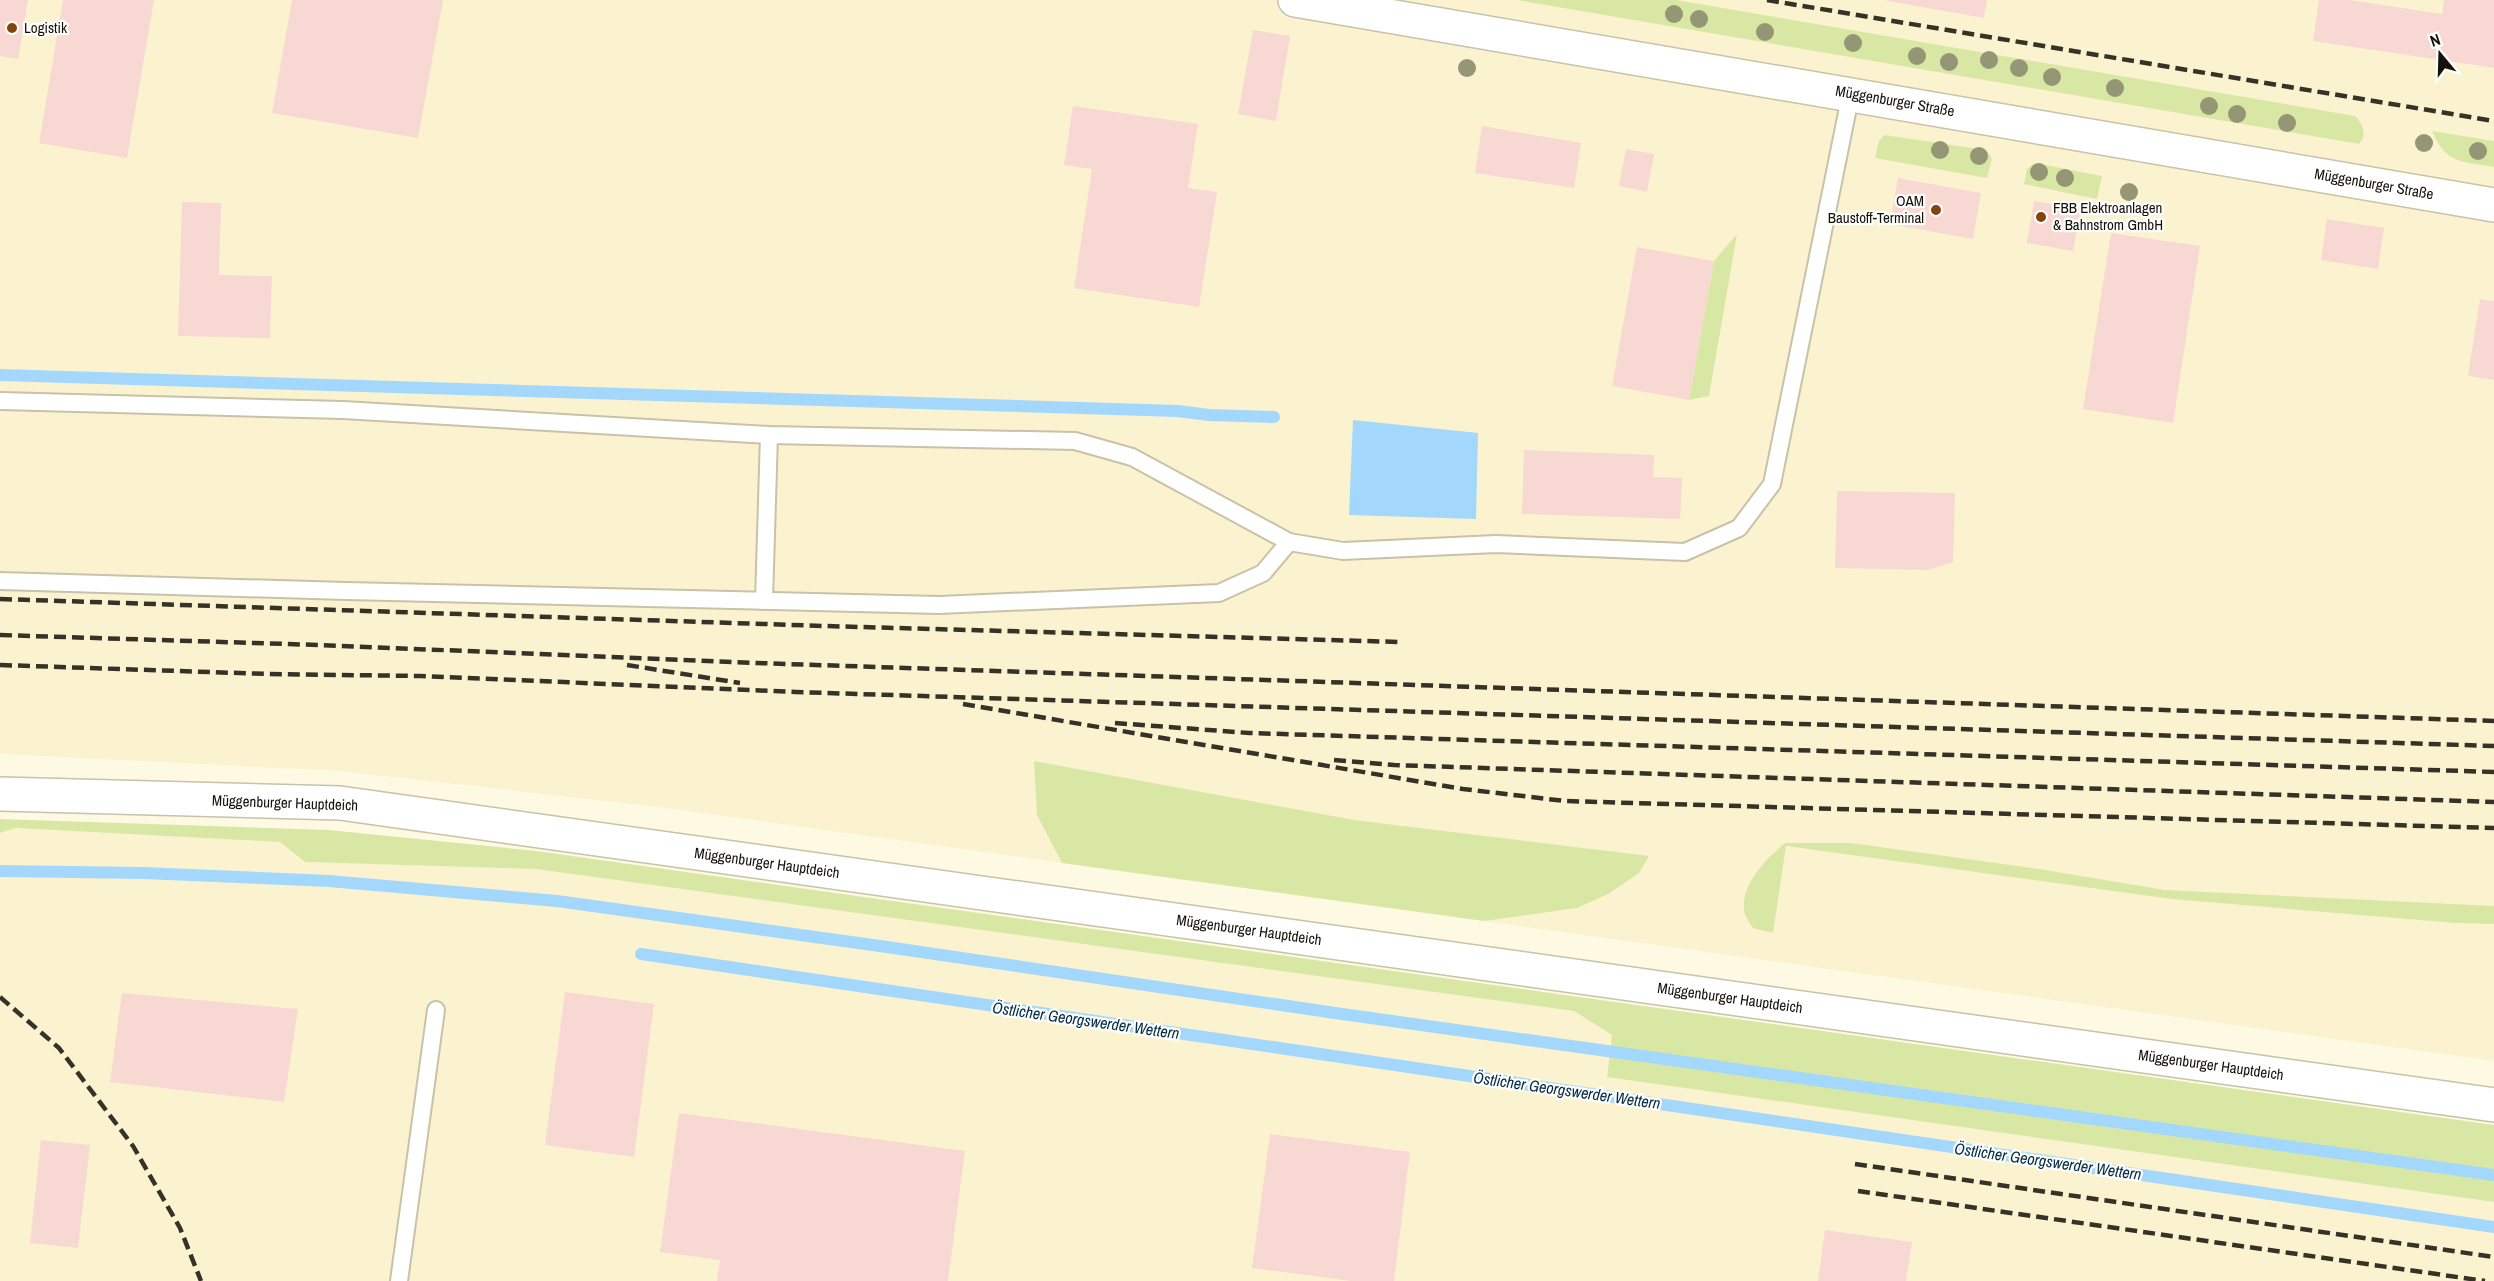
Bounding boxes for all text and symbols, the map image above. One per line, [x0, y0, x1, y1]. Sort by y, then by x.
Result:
place label: Logistik [24, 17, 68, 38]
marker: Logistik [5, 21, 19, 35]
north arrow [2410, 24, 2470, 84]
text: N [2427, 28, 2443, 52]
street label: Müggenburger Straße [1834, 80, 1956, 121]
street label: Müggenburger Straße [2313, 163, 2435, 204]
place label: OAM Baustoff-Terminal [1828, 190, 1924, 228]
place label: FBB Elektroanlagen & Bahnstrom GmbH [2053, 197, 2163, 235]
marker: OAM Baustoff-Terminal [1929, 203, 1943, 217]
marker: FBB Elektroanlagen & Bahnstrom GmbH [2034, 210, 2048, 224]
street label: Müggenburger Hauptdeich [212, 789, 359, 816]
street label: Müggenburger Hauptdeich [693, 842, 841, 883]
street label: Müggenburger Hauptdeich [1175, 909, 1323, 950]
street label: Müggenburger Hauptdeich [1656, 977, 1804, 1018]
water label: Östlicher Georgswerder Wettern [991, 996, 1181, 1044]
street label: Müggenburger Hauptdeich [2137, 1044, 2285, 1085]
water label: Östlicher Georgswerder Wettern [1472, 1066, 1662, 1114]
water label: Östlicher Georgswerder Wettern [1953, 1137, 2143, 1185]

